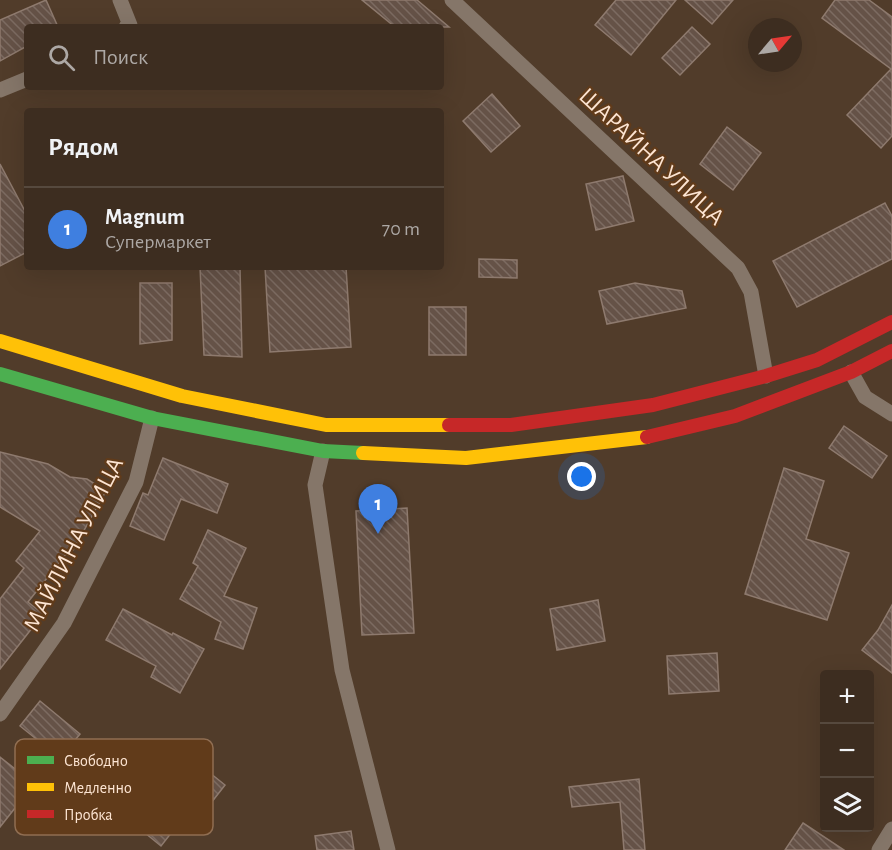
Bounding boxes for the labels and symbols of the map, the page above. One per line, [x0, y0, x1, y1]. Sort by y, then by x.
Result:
north arrow [748, 18, 802, 72]
street label: ШАРАЙНА УЛИЦА [574, 83, 729, 230]
street label: МАЙЛИНА УЛИЦА [20, 453, 128, 635]
your location [567, 462, 596, 491]
pin: 1 [358, 484, 398, 534]
legend [15, 739, 213, 835]
text: Свободно [64, 753, 128, 769]
text: Медленно [64, 780, 132, 796]
text: Пробка [64, 807, 113, 823]

